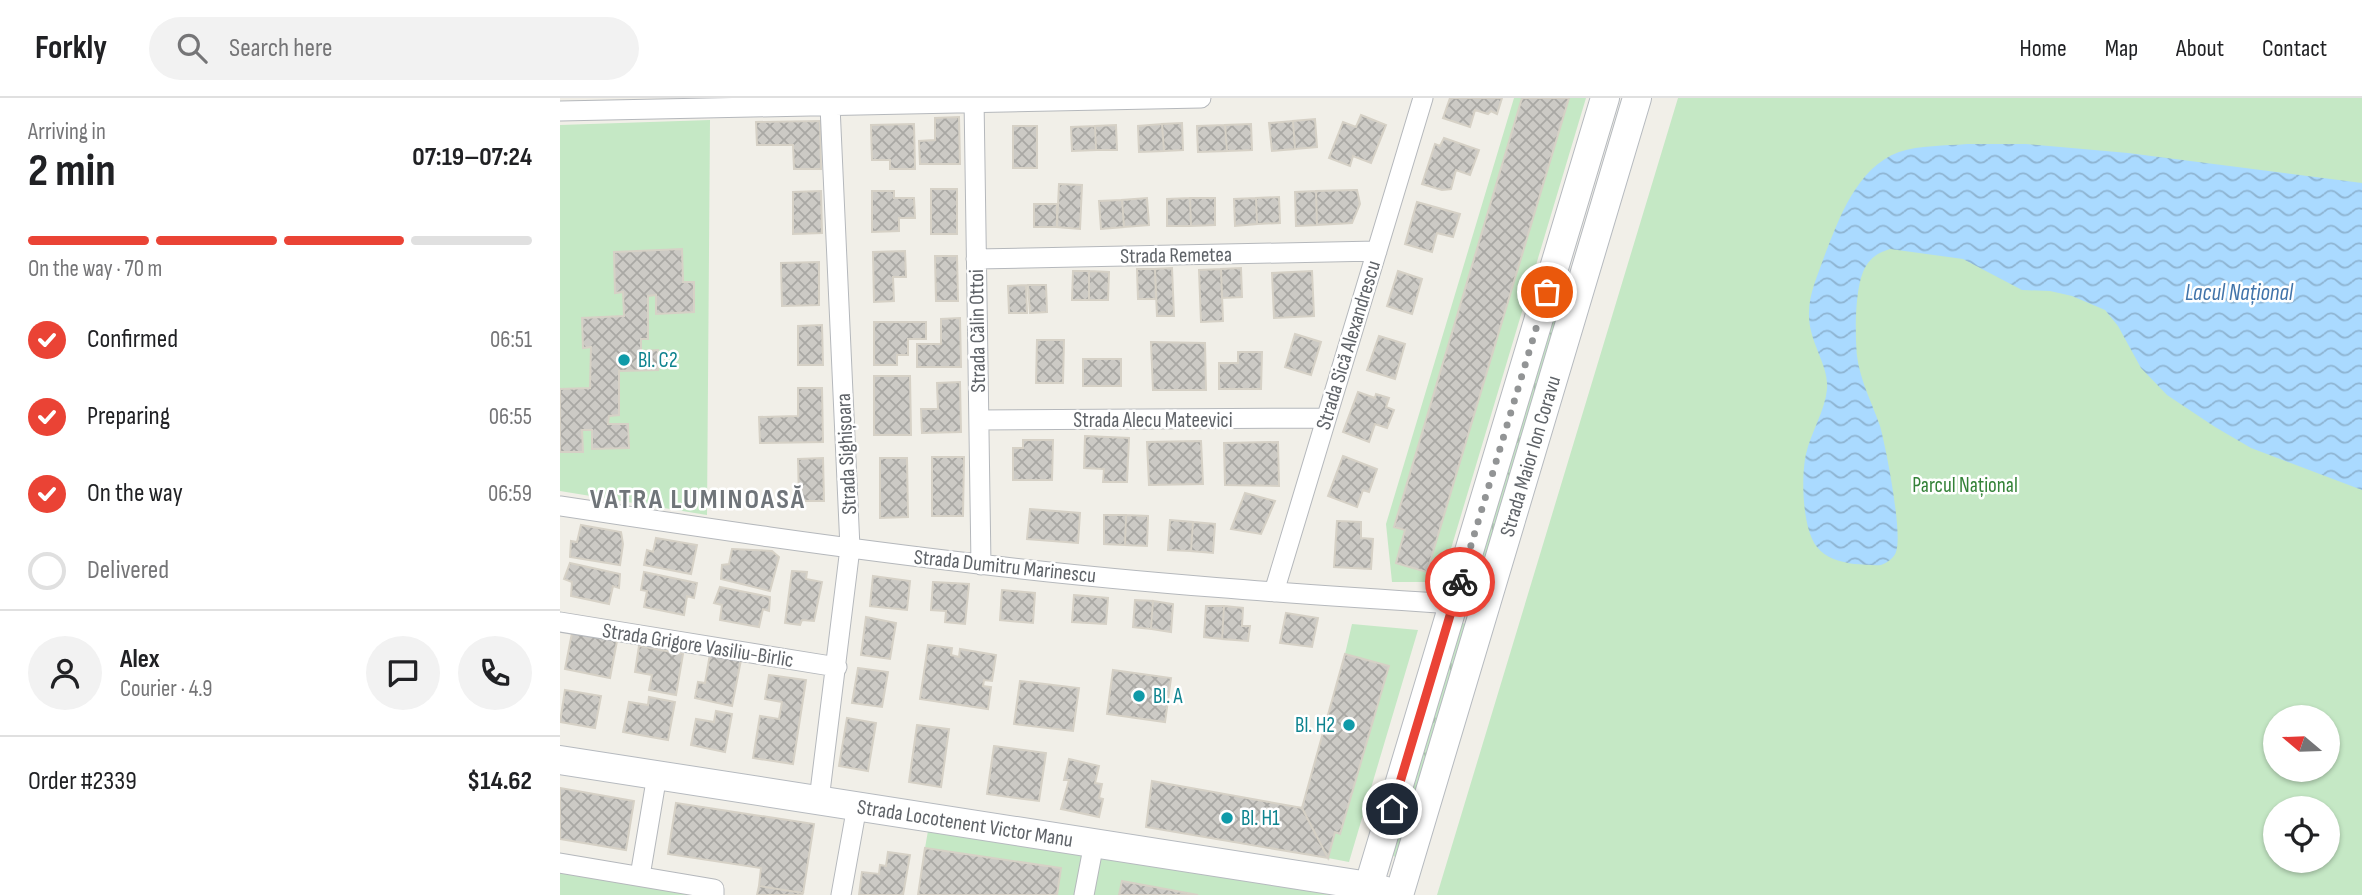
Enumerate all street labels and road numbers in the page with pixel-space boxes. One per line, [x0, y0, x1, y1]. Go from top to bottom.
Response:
street label: Strada Remetea [1120, 242, 1232, 269]
street label: Strada Sică Alexandrescu [1311, 258, 1386, 433]
street label: Strada Călin Ottoi [964, 269, 991, 393]
street label: Strada Maior Ion Coravu [1495, 373, 1566, 540]
street label: Strada Sighișoara [831, 393, 862, 515]
street label: Strada Alecu Mateevici [1073, 408, 1233, 433]
street label: Strada Dumitru Marinescu [913, 544, 1097, 588]
street label: Strada Grigore Vasiliu-Birlic [601, 618, 795, 673]
street label: Strada Locotenent Victor Manu [855, 794, 1075, 853]

